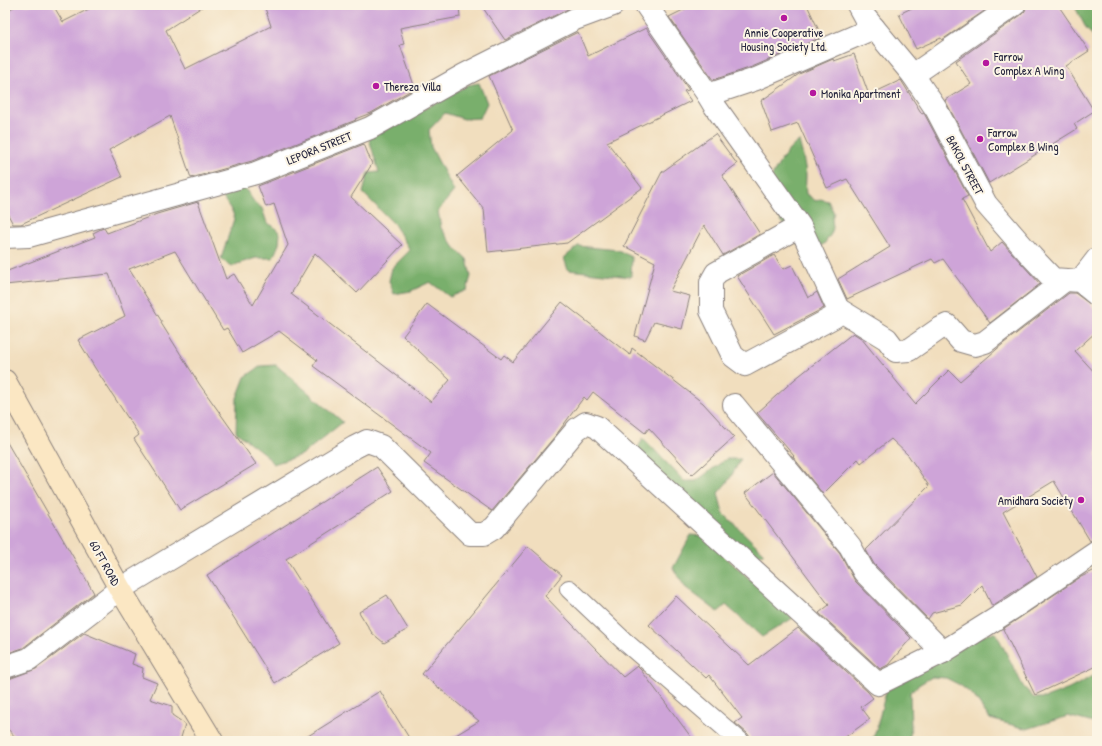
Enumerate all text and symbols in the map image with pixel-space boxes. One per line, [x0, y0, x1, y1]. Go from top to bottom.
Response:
marker: Annie Cooperative Housing Society Ltd. [779, 13, 789, 23]
place label: Annie Cooperative Housing Society Ltd. [741, 24, 827, 55]
place label: Farrow Complex A Wing [993, 48, 1064, 79]
marker: Farrow Complex A Wing [981, 58, 991, 68]
place label: Thereza Villa [384, 78, 441, 95]
marker: Thereza Villa [371, 81, 381, 91]
place label: Monika Apartment [821, 85, 901, 102]
marker: Monika Apartment [808, 88, 818, 98]
place label: Farrow Complex B Wing [987, 124, 1059, 155]
street label: LEPORA STREET [284, 127, 355, 169]
street label: BAKOL STREET [942, 132, 988, 198]
marker: Farrow Complex B Wing [975, 134, 985, 144]
place label: Amidhara Society [998, 492, 1073, 509]
marker: Amidhara Society [1076, 495, 1086, 505]
street label: 60 FT ROAD [86, 537, 125, 589]

